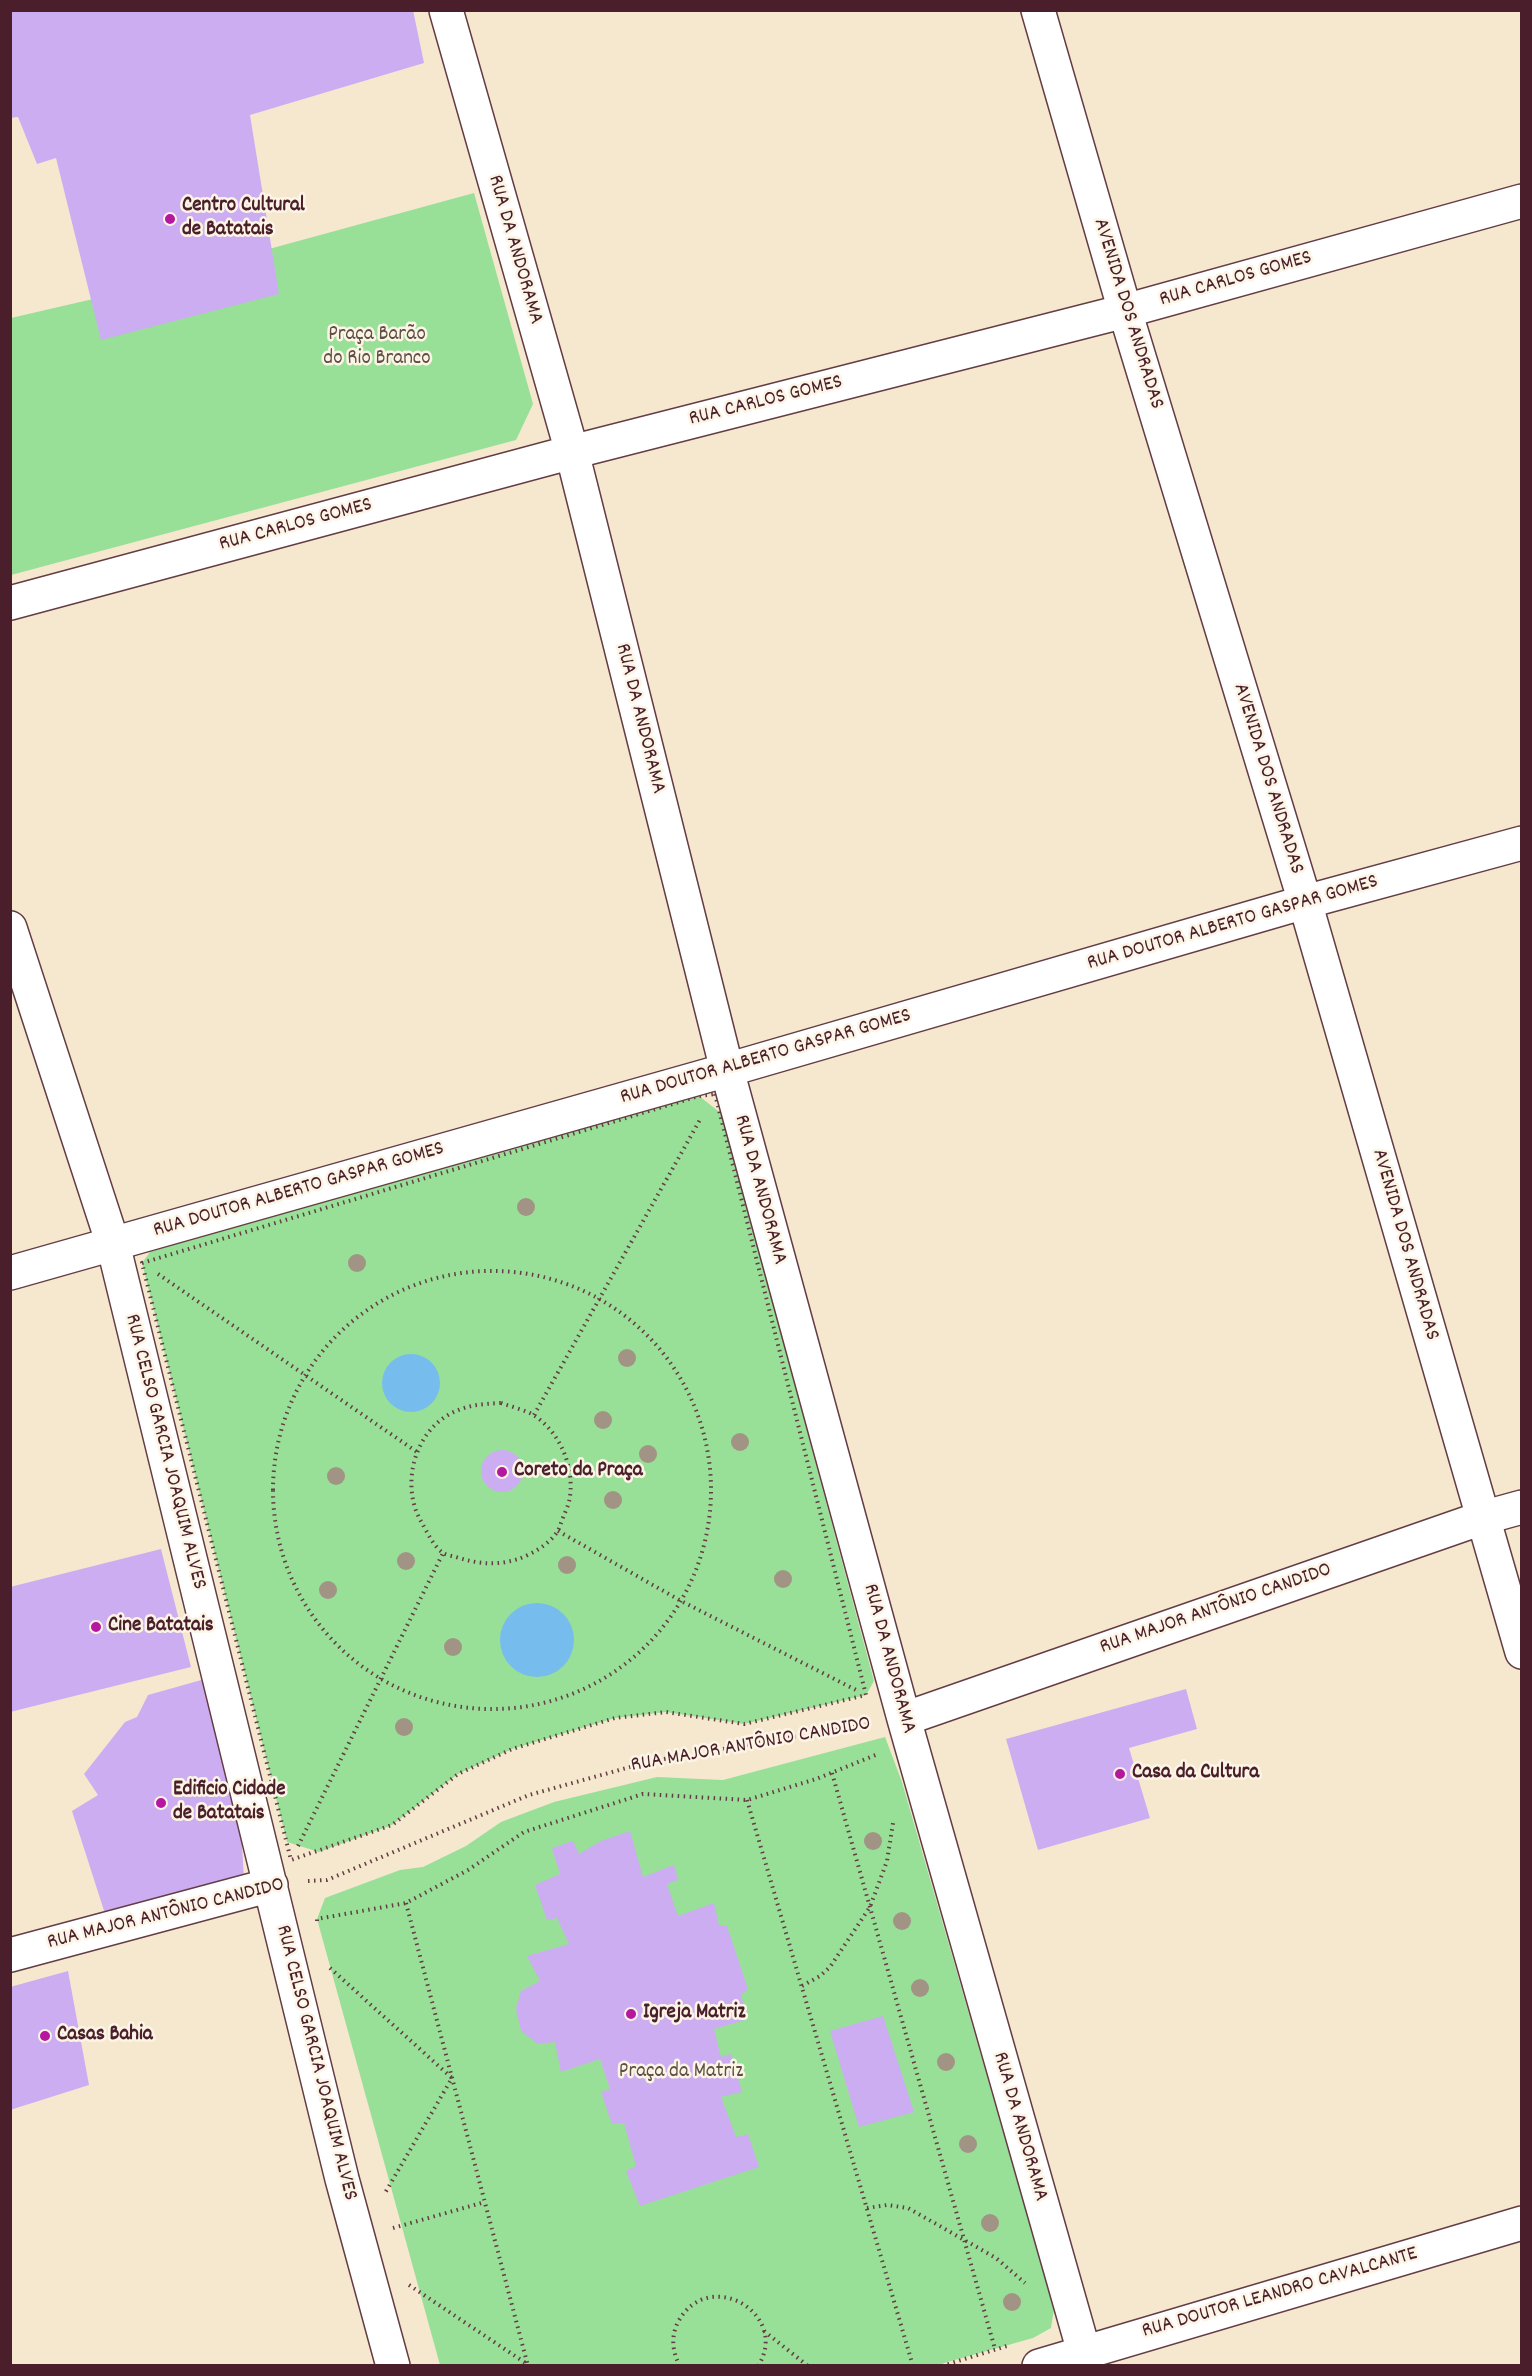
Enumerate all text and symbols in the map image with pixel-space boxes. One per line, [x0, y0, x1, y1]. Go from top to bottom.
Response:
street label: RUA DA ANDORAMA [481, 173, 547, 327]
place label: Centro Cultural de Batatais [182, 194, 305, 244]
marker: Centro Cultural de Batatais [163, 212, 177, 226]
street label: AVENIDA DOS ANDRADAS [1086, 216, 1168, 412]
street label: RUA CARLOS GOMES [1157, 246, 1315, 314]
park label: Praça Barão do Rio Branco [323, 323, 431, 373]
street label: RUA CARLOS GOMES [687, 371, 845, 433]
street label: RUA CARLOS GOMES [217, 493, 375, 559]
street label: RUA DA ANDORAMA [608, 641, 670, 797]
street label: AVENIDA DOS ANDRADAS [1226, 681, 1308, 877]
street label: RUA DOUTOR ALBERTO GASPAR GOMES [1085, 870, 1381, 978]
street label: RUA DOUTOR ALBERTO GASPAR GOMES [618, 1004, 914, 1112]
street label: RUA DA ANDORAMA [727, 1112, 791, 1268]
street label: RUA DOUTOR ALBERTO GASPAR GOMES [151, 1137, 447, 1245]
street label: AVENIDA DOS ANDRADAS [1365, 1146, 1443, 1344]
street label: RUA CELSO GARCIA JOAQUIM ALVES [118, 1312, 210, 1592]
place label: Coreto da Praça [514, 1459, 643, 1485]
marker: Coreto da Praça [495, 1465, 509, 1479]
street label: RUA MAJOR ANTÔNIO CANDIDO [1097, 1559, 1335, 1661]
street label: RUA DA ANDORAMA [856, 1581, 920, 1737]
place label: Cine Batatais [108, 1614, 214, 1640]
marker: Cine Batatais [89, 1620, 103, 1634]
street label: RUA MAJOR ANTÔNIO CANDIDO [629, 1712, 873, 1780]
place label: Casa da Cultura [1132, 1761, 1259, 1787]
marker: Casa da Cultura [1113, 1767, 1127, 1781]
place label: Edificio Cidade de Batatais [173, 1778, 285, 1828]
marker: Edificio Cidade de Batatais [154, 1796, 168, 1810]
street label: RUA MAJOR ANTÔNIO CANDIDO [45, 1873, 287, 1957]
street label: RUA CELSO GARCIA JOAQUIM ALVES [269, 1923, 361, 2203]
place label: Igreja Matriz [643, 2001, 745, 2027]
marker: Igreja Matriz [624, 2007, 638, 2021]
place label: Casas Bahia [57, 2023, 153, 2049]
marker: Casas Bahia [38, 2029, 52, 2043]
street label: RUA DA ANDORAMA [986, 2050, 1052, 2204]
park label: Praça da Matriz [619, 2060, 743, 2086]
street label: RUA DOUTOR LEANDRO CAVALCANTE [1139, 2243, 1421, 2345]

